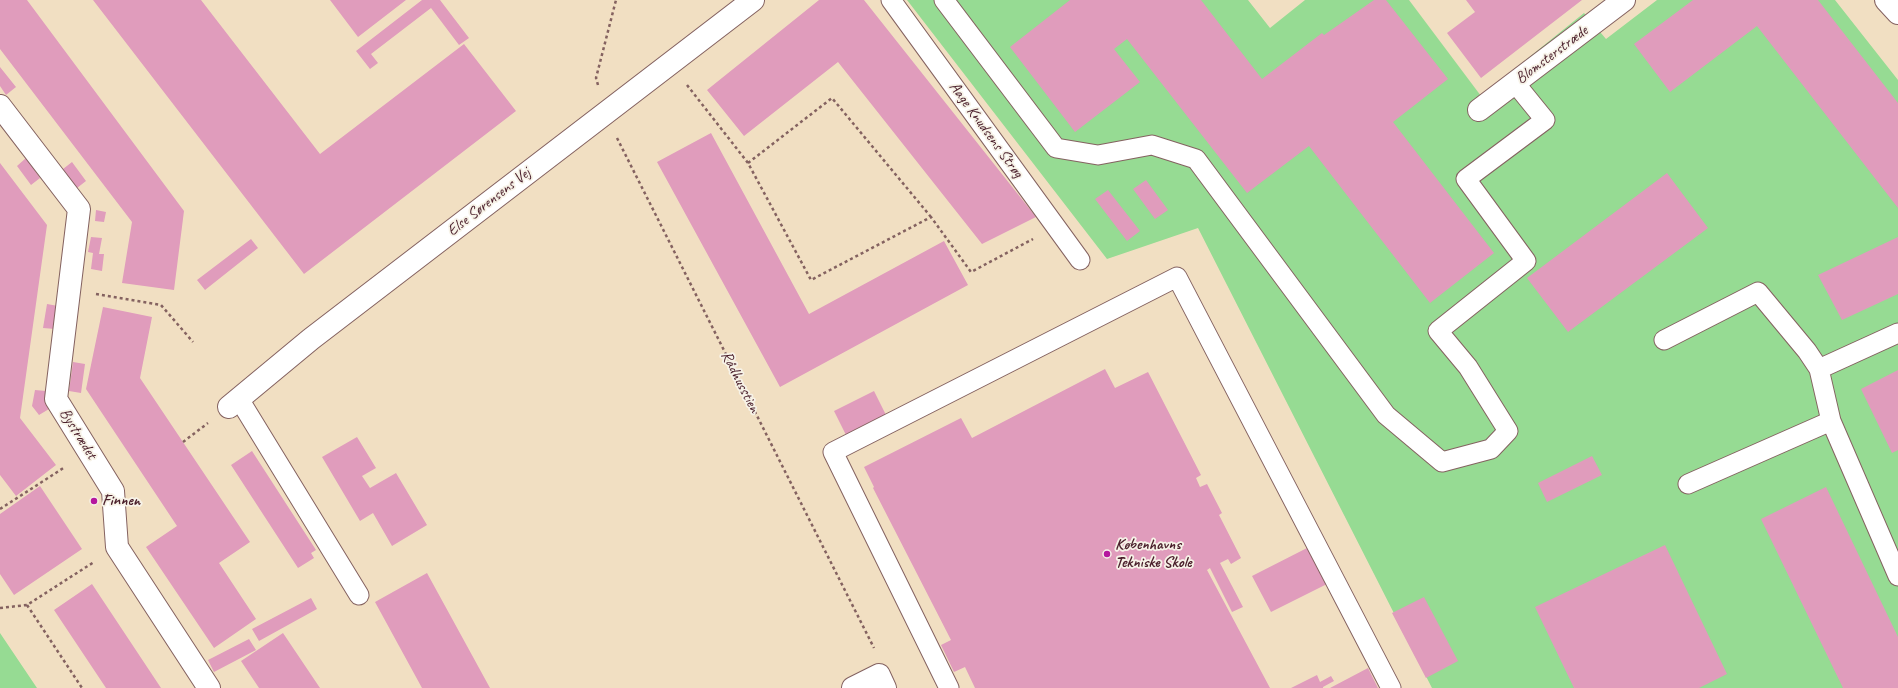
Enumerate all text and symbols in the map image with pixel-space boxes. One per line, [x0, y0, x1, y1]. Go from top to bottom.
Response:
street label: Blomsterstræde [1512, 22, 1592, 88]
street label: Aage Knudsens Strøg [945, 78, 1027, 182]
street label: Else Sørensens Vej [444, 164, 534, 240]
street label: Rådhusstien [716, 348, 764, 416]
street label: Bystrædet [55, 405, 101, 463]
place label: Finnen [102, 491, 140, 511]
marker: Finnen [89, 496, 99, 506]
place label: Københavns Tekniske Skole [1115, 535, 1192, 573]
marker: Københavns Tekniske Skole [1102, 549, 1112, 559]

